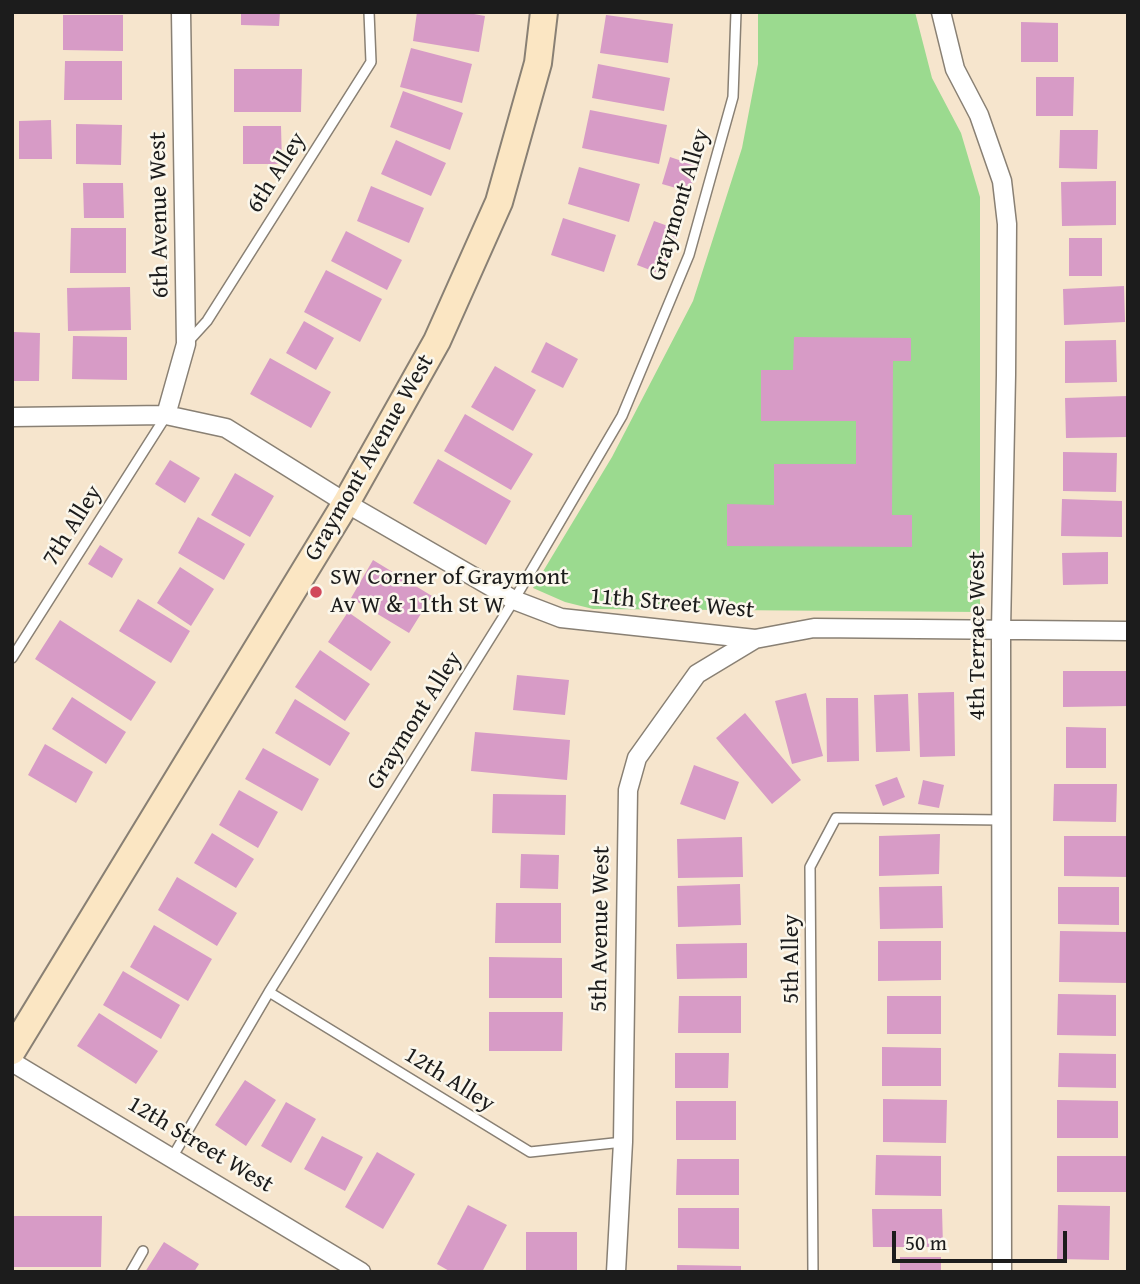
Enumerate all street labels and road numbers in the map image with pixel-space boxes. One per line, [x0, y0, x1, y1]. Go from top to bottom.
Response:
street label: Graymont Alley [643, 126, 717, 284]
street label: 6th Alley [241, 127, 313, 219]
street label: 6th Avenue West [144, 131, 176, 299]
street label: Graymont Avenue West [299, 350, 441, 566]
street label: 7th Alley [37, 480, 109, 572]
street label: 4th Terrace West [964, 551, 992, 721]
street label: 11th Street West [589, 582, 755, 626]
street label: Graymont Alley [361, 647, 469, 795]
street label: 5th Avenue West [585, 845, 617, 1013]
street label: 5th Alley [778, 914, 806, 1004]
street label: 12th Alley [398, 1041, 500, 1119]
street label: 12th Street West [122, 1090, 278, 1200]

